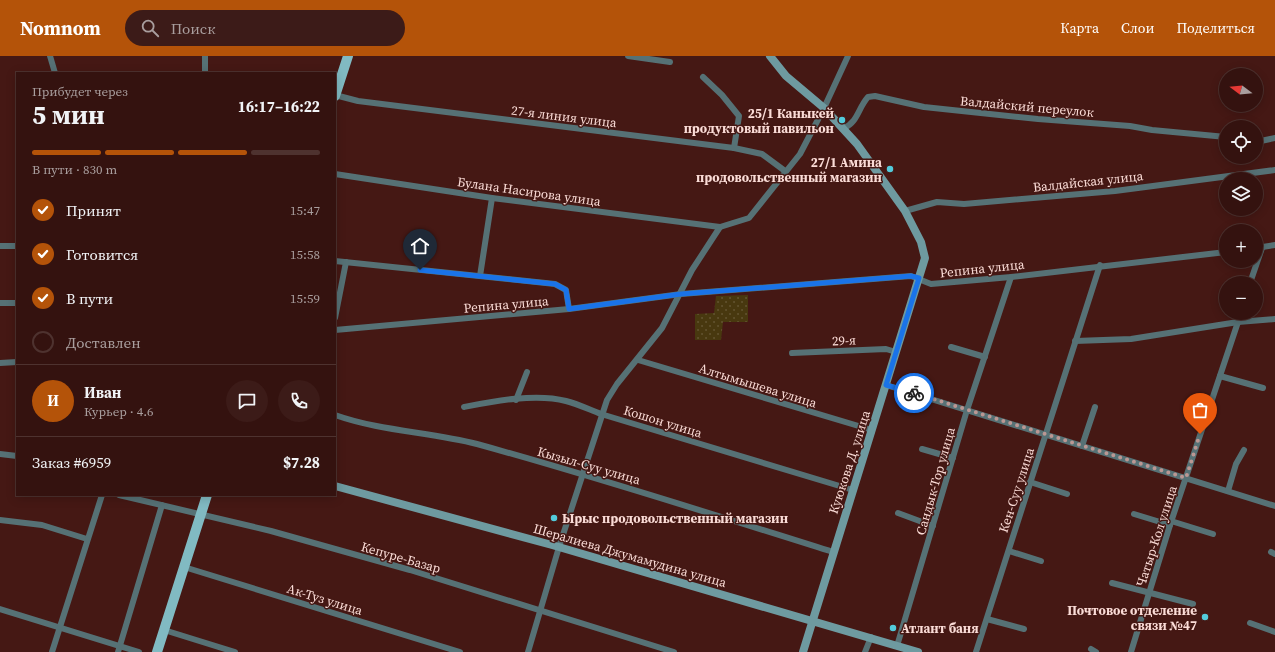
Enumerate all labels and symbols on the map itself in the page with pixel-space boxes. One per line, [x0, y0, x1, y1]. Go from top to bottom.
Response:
north arrow [1219, 68, 1263, 112]
street label: Валдайский переулок [959, 92, 1094, 121]
street label: 27-я линия улица [510, 102, 618, 131]
place label: 25/1 Каныкей продуктовый павильон [684, 105, 835, 137]
marker: 25/1 Каныкей продуктовый павильон [837, 115, 847, 125]
place label: 27/1 Амина продовольственный магазин [696, 154, 883, 186]
marker: 27/1 Амина продовольственный магазин [885, 164, 895, 174]
street label: Валдайская улица [1032, 167, 1144, 196]
street label: Булана Насирова улица [456, 173, 602, 210]
pin [403, 229, 437, 270]
street label: Репина улица [939, 256, 1026, 281]
street label: Репина улица [463, 292, 550, 317]
street label: 29-я [832, 331, 857, 350]
street label: Алтымышева улица [697, 359, 819, 412]
courier [894, 373, 934, 413]
pin [1183, 393, 1217, 434]
street label: Кошон улица [622, 401, 705, 442]
street label: Куюкова Д. улица [825, 408, 874, 516]
street label: Сандык-Тор улица [912, 425, 959, 537]
street label: Кызыл-Суу улица [535, 443, 643, 488]
street label: Кен-Суу улица [995, 445, 1038, 535]
street label: Чатыр-Кол улица [1132, 483, 1181, 589]
place label: Ырыс продовольственный магазин [562, 510, 789, 527]
marker: Ырыс продовольственный магазин [549, 513, 559, 523]
street label: Шералиева Джумамудина улица [531, 520, 729, 591]
street label: Кепуре-Базар [359, 538, 443, 577]
street label: Ак-Туз улица [285, 580, 365, 619]
place label: Почтовое отделение связи №47 [1067, 602, 1197, 634]
marker: Почтовое отделение связи №47 [1200, 612, 1210, 622]
place label: Атлант баня [901, 620, 979, 637]
marker: Атлант баня [888, 623, 898, 633]

